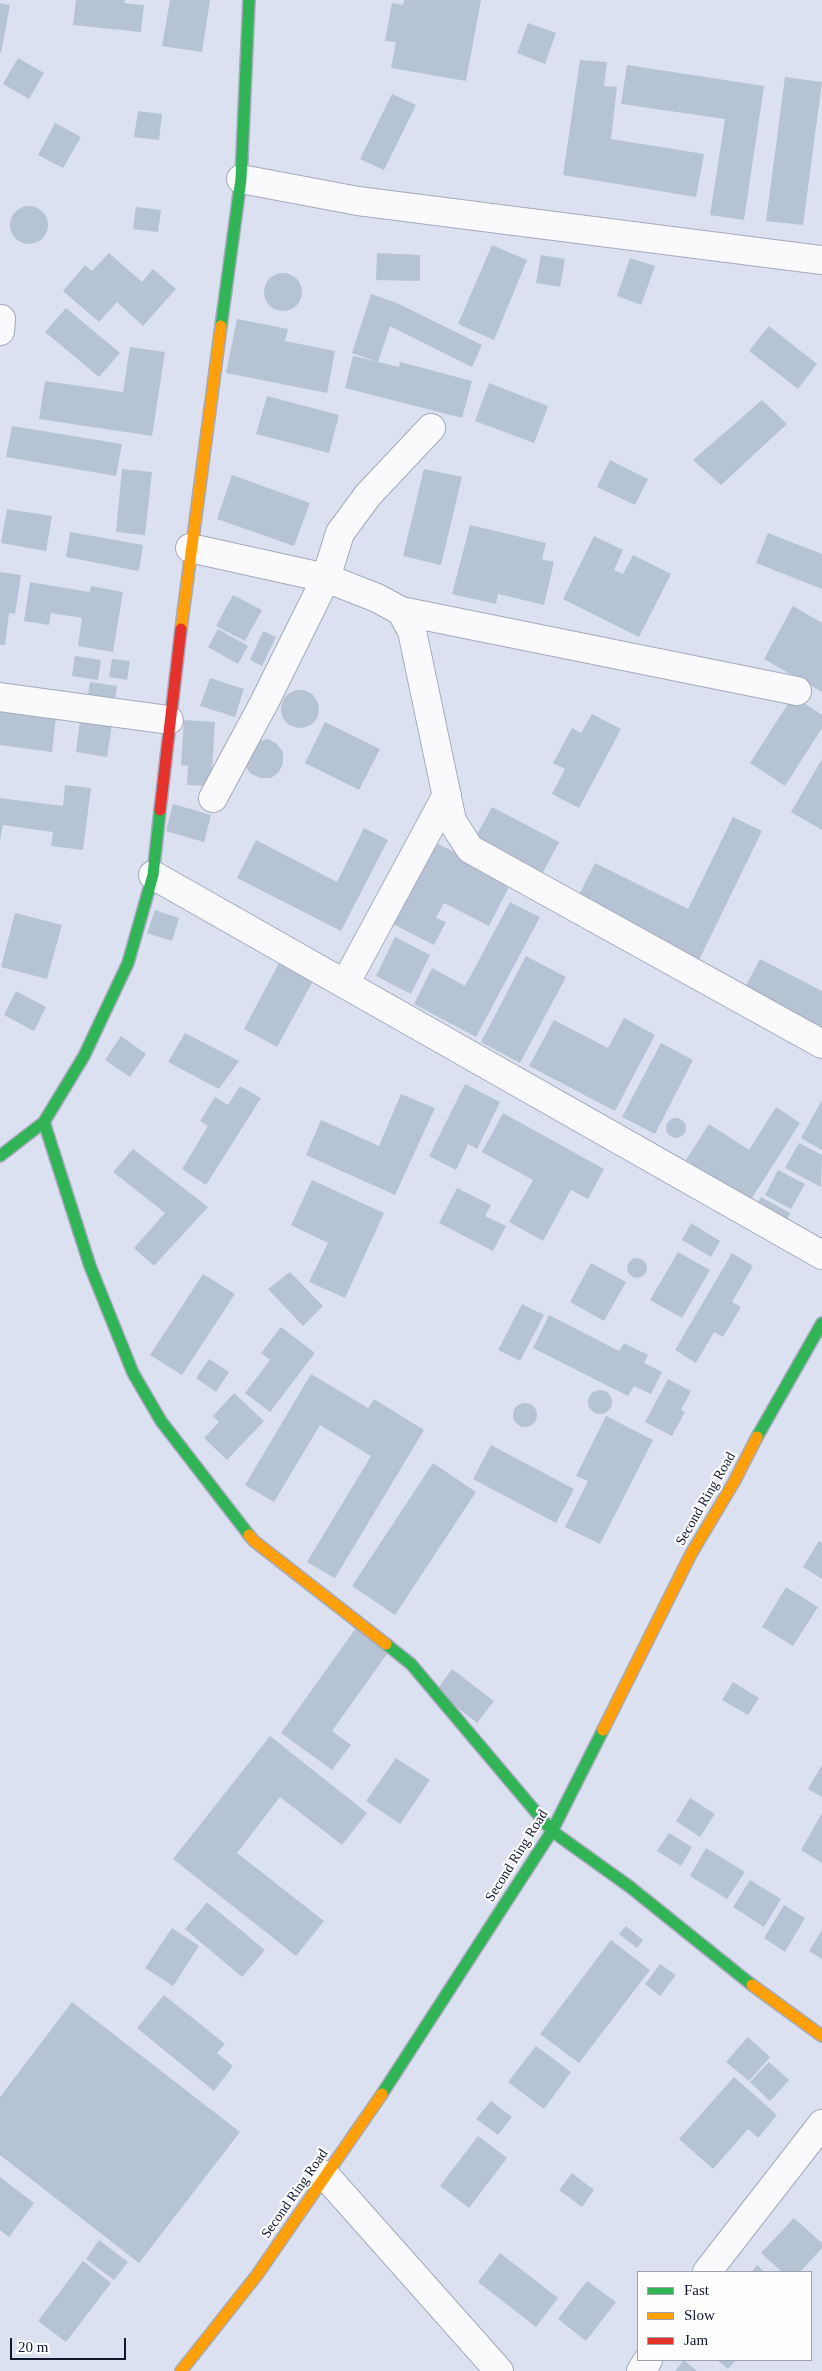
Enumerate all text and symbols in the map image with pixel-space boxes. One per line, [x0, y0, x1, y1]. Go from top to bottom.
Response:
street label: Second Ring Road [672, 1449, 740, 1549]
street label: Second Ring Road [482, 1807, 552, 1905]
street label: Second Ring Road [258, 2146, 332, 2242]
legend [637, 2271, 812, 2361]
text: Fast [684, 2282, 709, 2298]
text: Slow [684, 2307, 715, 2323]
scale bar [12, 2328, 129, 2360]
text: Jam [684, 2332, 708, 2348]
text: 20 m [18, 2339, 48, 2355]

